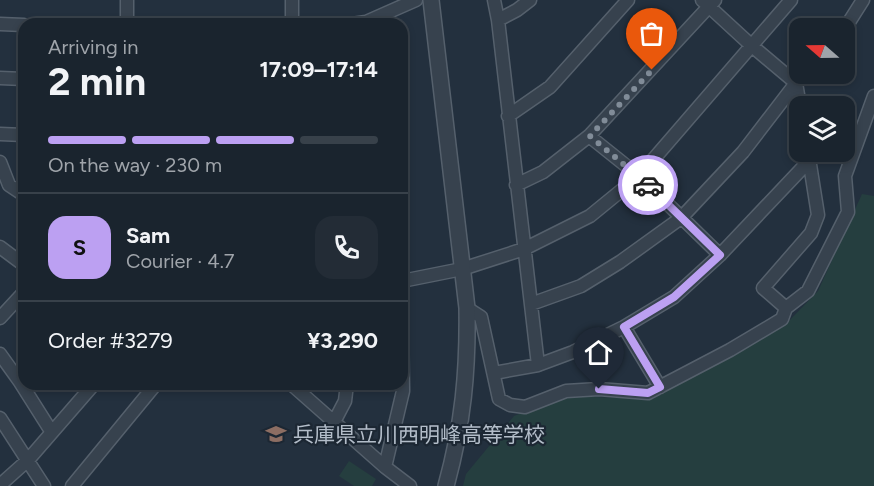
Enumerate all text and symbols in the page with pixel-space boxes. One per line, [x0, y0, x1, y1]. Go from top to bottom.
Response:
pin [626, 8, 677, 70]
icon: bag [635, 17, 668, 50]
north arrow [789, 18, 855, 84]
map controls [789, 18, 855, 162]
text: Arriving in [48, 35, 138, 59]
text: 17:09–17:14 [259, 56, 378, 83]
text: 2 min [48, 58, 146, 105]
button: layers [789, 96, 855, 162]
text: On the way · 230 m [48, 153, 222, 177]
courier [618, 155, 678, 215]
icon: car [632, 169, 665, 202]
button: phone [315, 216, 378, 279]
text: Sam [126, 222, 170, 249]
text: S [73, 234, 86, 261]
text: Courier · 4.7 [126, 249, 235, 273]
text: Order #3279 [48, 327, 173, 354]
text: ¥3,290 [307, 327, 378, 354]
pin [573, 327, 624, 389]
icon: home [582, 336, 615, 369]
school or university icon: 兵庫県立川西明峰高等学校 [264, 422, 288, 446]
place label: 兵庫県立川西明峰高等学校 [293, 422, 545, 447]

